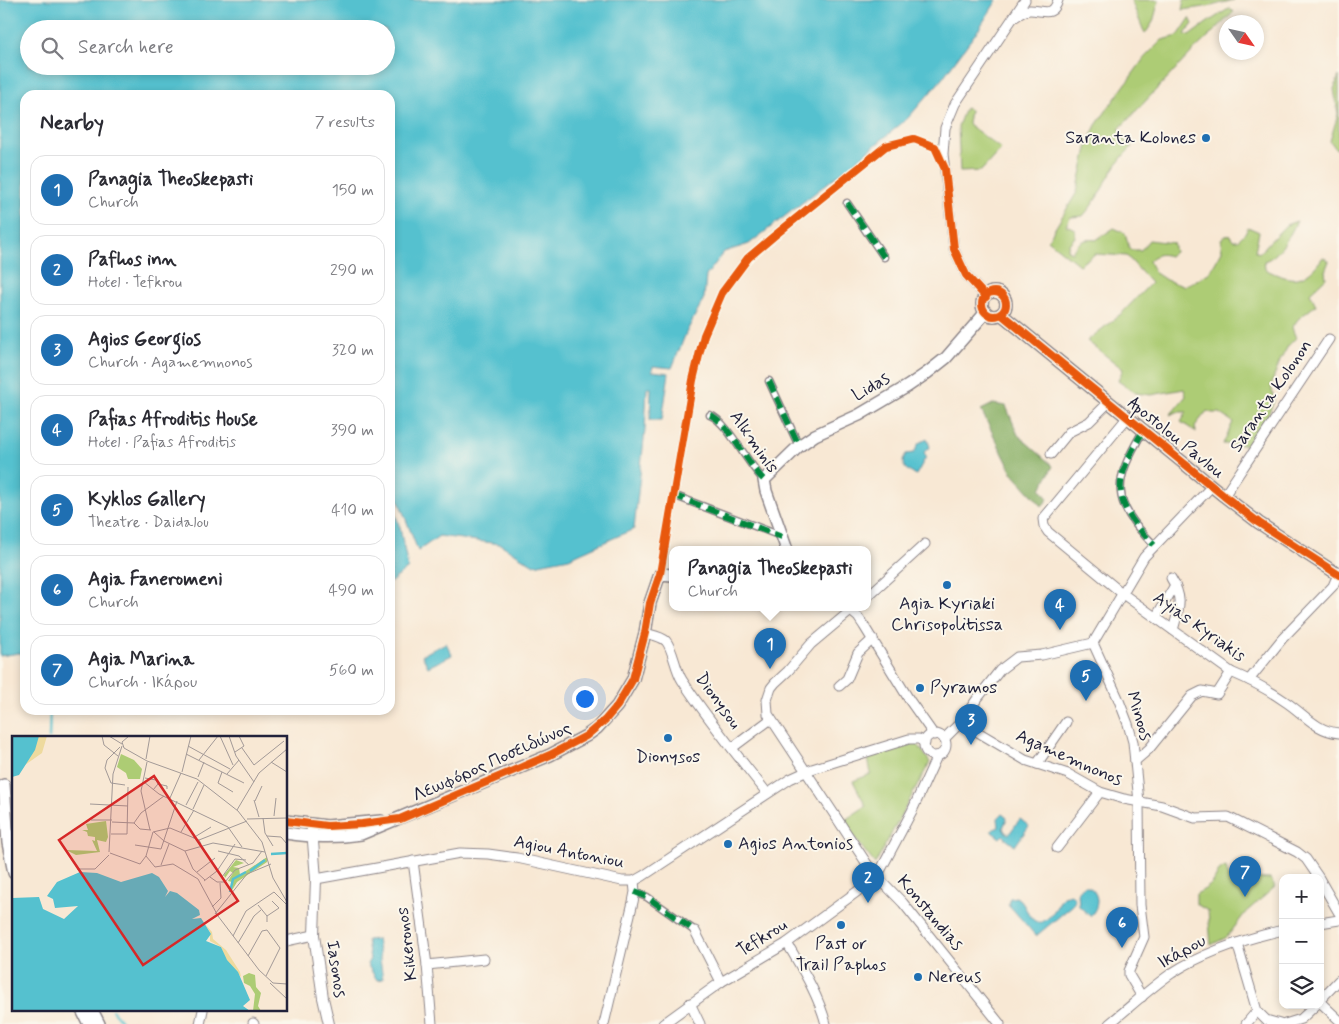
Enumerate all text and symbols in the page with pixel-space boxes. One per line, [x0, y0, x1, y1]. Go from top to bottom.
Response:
north arrow [1219, 15, 1264, 60]
search box [20, 20, 395, 75]
icon: search [38, 34, 66, 62]
text: Search here [78, 35, 174, 60]
text: Nearby [40, 109, 104, 137]
text: 7 results [315, 112, 375, 133]
place label: Saranta Kolones [1065, 126, 1196, 150]
marker: Saranta Kolones [1200, 132, 1212, 144]
text: Panagia Theoskepasti [88, 167, 253, 192]
text: 1 [53, 180, 61, 201]
text: 150 m [332, 180, 374, 201]
text: Church [88, 192, 139, 213]
text: Pafhos inn [88, 247, 176, 272]
text: 2 [53, 260, 61, 281]
text: 290 m [330, 260, 374, 281]
text: Hotel · Tefkrou [88, 272, 182, 293]
text: Agios Georgios [88, 327, 201, 352]
street label: Saranta Kolonon [1224, 335, 1318, 457]
text: 3 [53, 340, 61, 361]
text: 320 m [332, 340, 374, 361]
text: Church · Agamemnonos [88, 352, 253, 373]
street label: Lidas [848, 367, 894, 407]
street label: Apostolou Pavlou [1122, 392, 1229, 485]
street label: Alkminis [724, 406, 784, 478]
text: Pafias Afroditis House [88, 407, 258, 432]
text: 4 [52, 420, 62, 441]
text: 390 m [331, 420, 374, 441]
text: Hotel · Pafias Afroditis [88, 432, 236, 453]
text: Kyklos Gallery [88, 487, 206, 512]
text: 5 [52, 500, 62, 521]
text: 410 m [331, 500, 374, 521]
text: Theatre · Daidalou [88, 512, 209, 533]
popup [669, 546, 871, 611]
text: Panagia Theoskepasti [687, 556, 853, 581]
text: Agia Faneromeni [88, 567, 223, 592]
marker: Agia Kyriaki Chrisopolitissa [941, 579, 953, 591]
text: 6 [53, 580, 61, 601]
text: 490 m [328, 580, 374, 601]
text: Church [687, 581, 738, 602]
street label: Ayias Kyriakis [1148, 586, 1250, 668]
pin: 4 [1044, 589, 1076, 630]
text: Church [88, 592, 139, 613]
place label: Agia Kyriaki Chrisopolitissa [891, 592, 1003, 637]
pin: 1 [754, 628, 786, 669]
text: Agia Marina [88, 647, 194, 672]
text: 7 [52, 660, 62, 681]
text: 560 m [329, 660, 374, 681]
pin: 5 [1070, 660, 1102, 701]
street label: Dionysou [689, 668, 747, 734]
text: Church · Ικάρου [88, 672, 197, 693]
place label: Pyramos [930, 676, 997, 700]
marker: Pyramos [914, 682, 926, 694]
your location [572, 686, 598, 712]
street label: Minoos [1120, 688, 1158, 744]
pin: 3 [955, 704, 987, 745]
street label: Λεωφόρος Ποσειδώνος [409, 716, 575, 808]
street label: Agamemnonos [1012, 724, 1126, 792]
marker: Dionysos [662, 732, 674, 744]
inset map [12, 736, 288, 1012]
place label: Dionysos [636, 745, 700, 769]
street label: Agiou Antoniou [512, 830, 627, 875]
place label: Agios Antonios [738, 832, 853, 856]
marker: Agios Antonios [722, 838, 734, 850]
pin: 7 [1229, 856, 1261, 897]
pin: 2 [852, 862, 884, 903]
street label: Konstandias [891, 870, 969, 956]
map controls [1279, 874, 1324, 1009]
button: + [1279, 874, 1324, 919]
street label: Kikeronos [391, 906, 423, 982]
pin: 6 [1106, 907, 1138, 948]
street label: Tefkrou [732, 913, 792, 963]
marker: Past or Trail Paphos [835, 919, 847, 931]
button: − [1279, 919, 1324, 964]
street label: Ικάρου [1153, 929, 1211, 975]
place label: Past or Trail Paphos [796, 932, 886, 977]
street label: Iasonos [320, 939, 352, 999]
button: layers [1279, 964, 1324, 1009]
place label: Nereus [928, 965, 981, 989]
marker: Nereus [912, 971, 924, 983]

